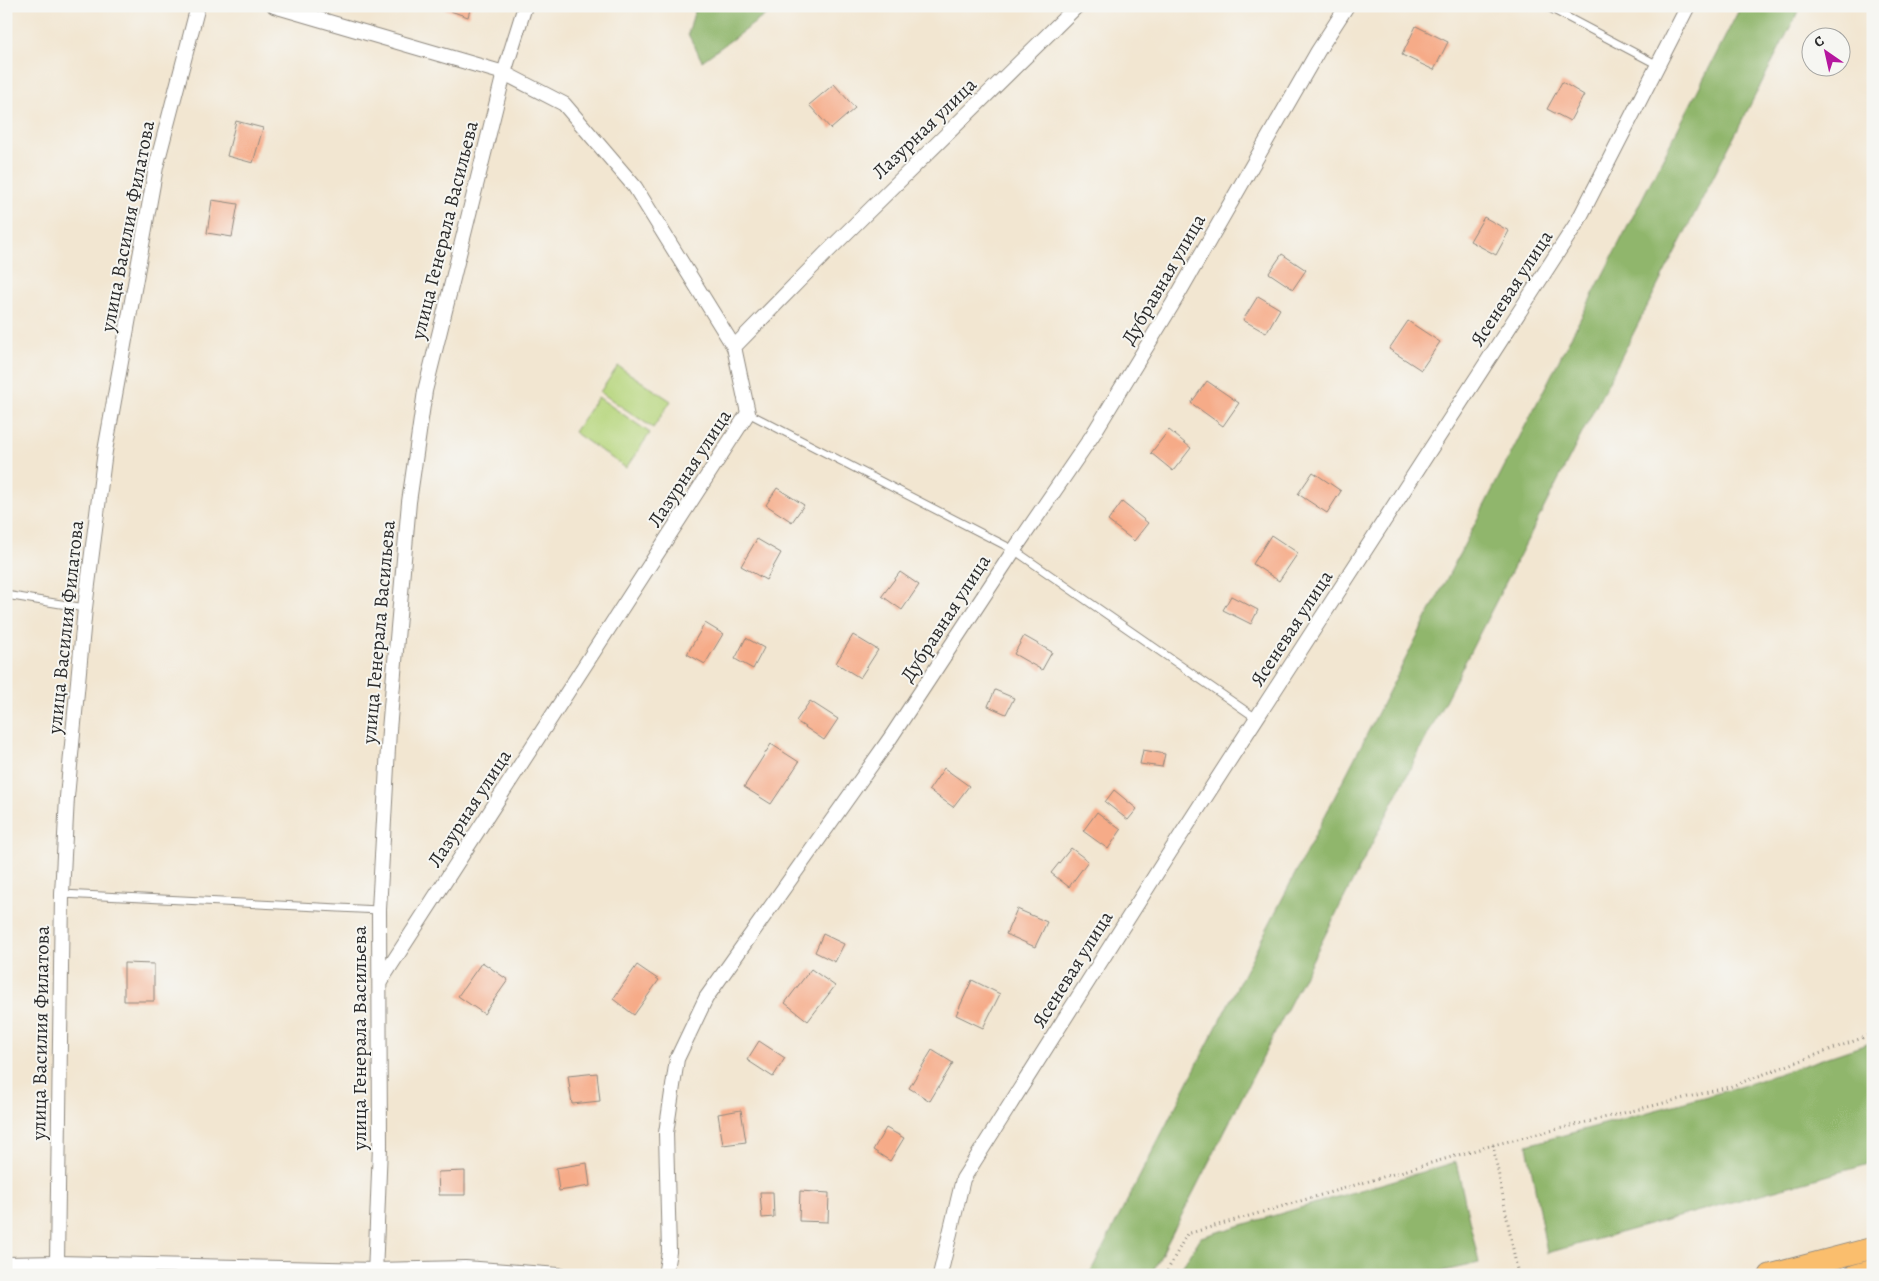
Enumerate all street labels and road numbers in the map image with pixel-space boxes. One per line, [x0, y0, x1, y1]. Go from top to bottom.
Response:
street label: Лазурная улица [866, 71, 983, 185]
street label: улица Василия Филатова [94, 117, 161, 335]
street label: улица Генерала Васильева [404, 117, 485, 343]
street label: Дубравная улица [1115, 208, 1212, 350]
street label: Ясеневая улица [1464, 224, 1560, 352]
street label: Лазурная улица [641, 403, 738, 532]
street label: улица Василия Филатова [41, 518, 90, 736]
street label: улица Генерала Васильева [355, 518, 402, 746]
street label: Дубравная улица [894, 549, 997, 687]
street label: Ясеневая улица [1244, 564, 1340, 692]
street label: Лазурная улица [421, 743, 518, 872]
street label: Ясеневая улица [1026, 905, 1120, 1033]
street label: улица Василия Филатова [25, 925, 56, 1141]
street label: улица Генерала Васильева [346, 925, 373, 1151]

